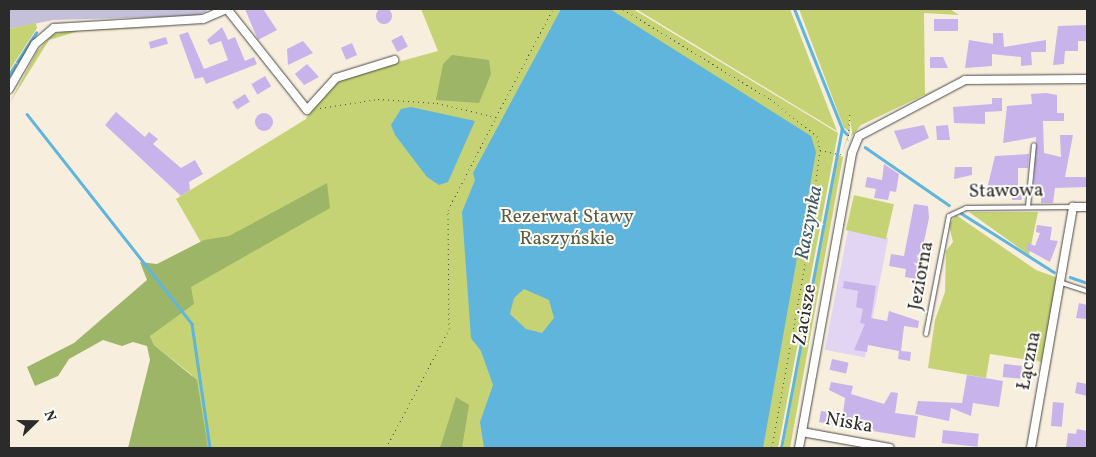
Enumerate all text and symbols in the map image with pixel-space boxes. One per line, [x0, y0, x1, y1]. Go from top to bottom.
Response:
street label: Stawowa [968, 180, 1044, 204]
water label: Raszynka [791, 184, 829, 262]
park label: Rezerwat Stawy Raszyńskie [500, 207, 634, 251]
street label: Jeziorna [905, 240, 939, 312]
street label: Zacisze [789, 282, 823, 348]
street label: Łączna [1013, 330, 1047, 392]
north arrow [10, 397, 60, 447]
text: N [39, 408, 60, 424]
street label: Niska [824, 409, 874, 439]

